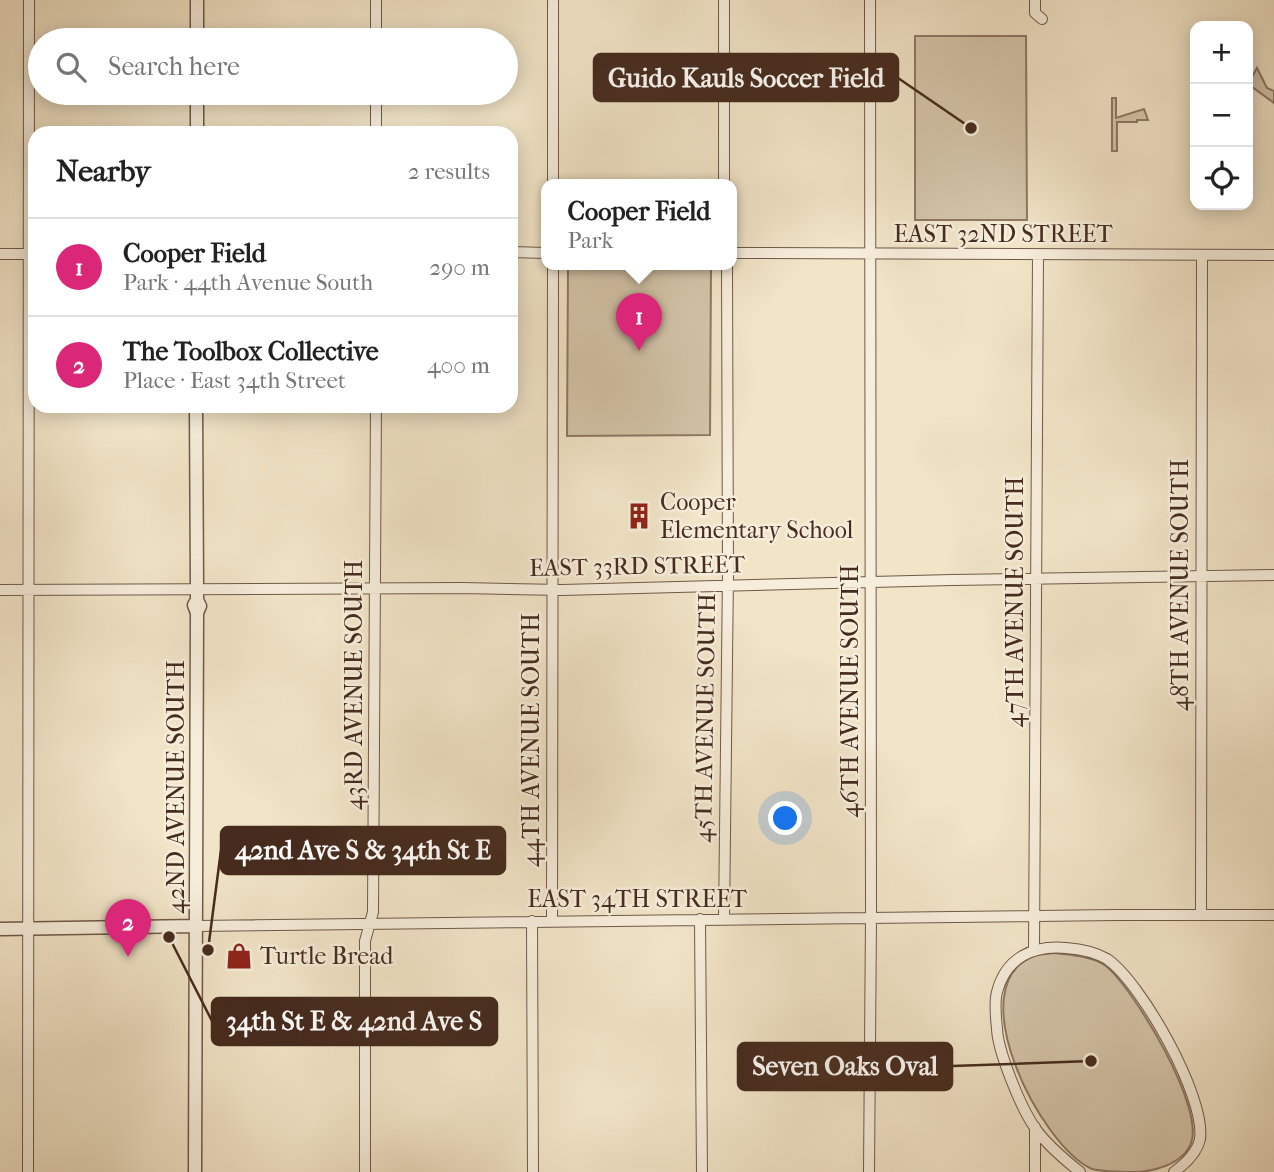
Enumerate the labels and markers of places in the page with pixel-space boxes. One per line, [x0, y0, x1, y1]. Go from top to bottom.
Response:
callout: Guido Kauls Soccer Field [594, 54, 898, 101]
pin: 1 [616, 293, 662, 351]
place label: Cooper Elementary School [660, 488, 854, 544]
building icon: Cooper Elementary School [624, 501, 654, 531]
callout: 42nd Ave S & 34th St E [221, 827, 505, 874]
pin: 2 [105, 899, 151, 957]
shop icon: Turtle Bread [224, 941, 254, 971]
place label: Turtle Bread [260, 942, 394, 970]
callout: 34th St E & 42nd Ave S [212, 998, 497, 1045]
callout: Seven Oaks Oval [738, 1043, 952, 1090]

